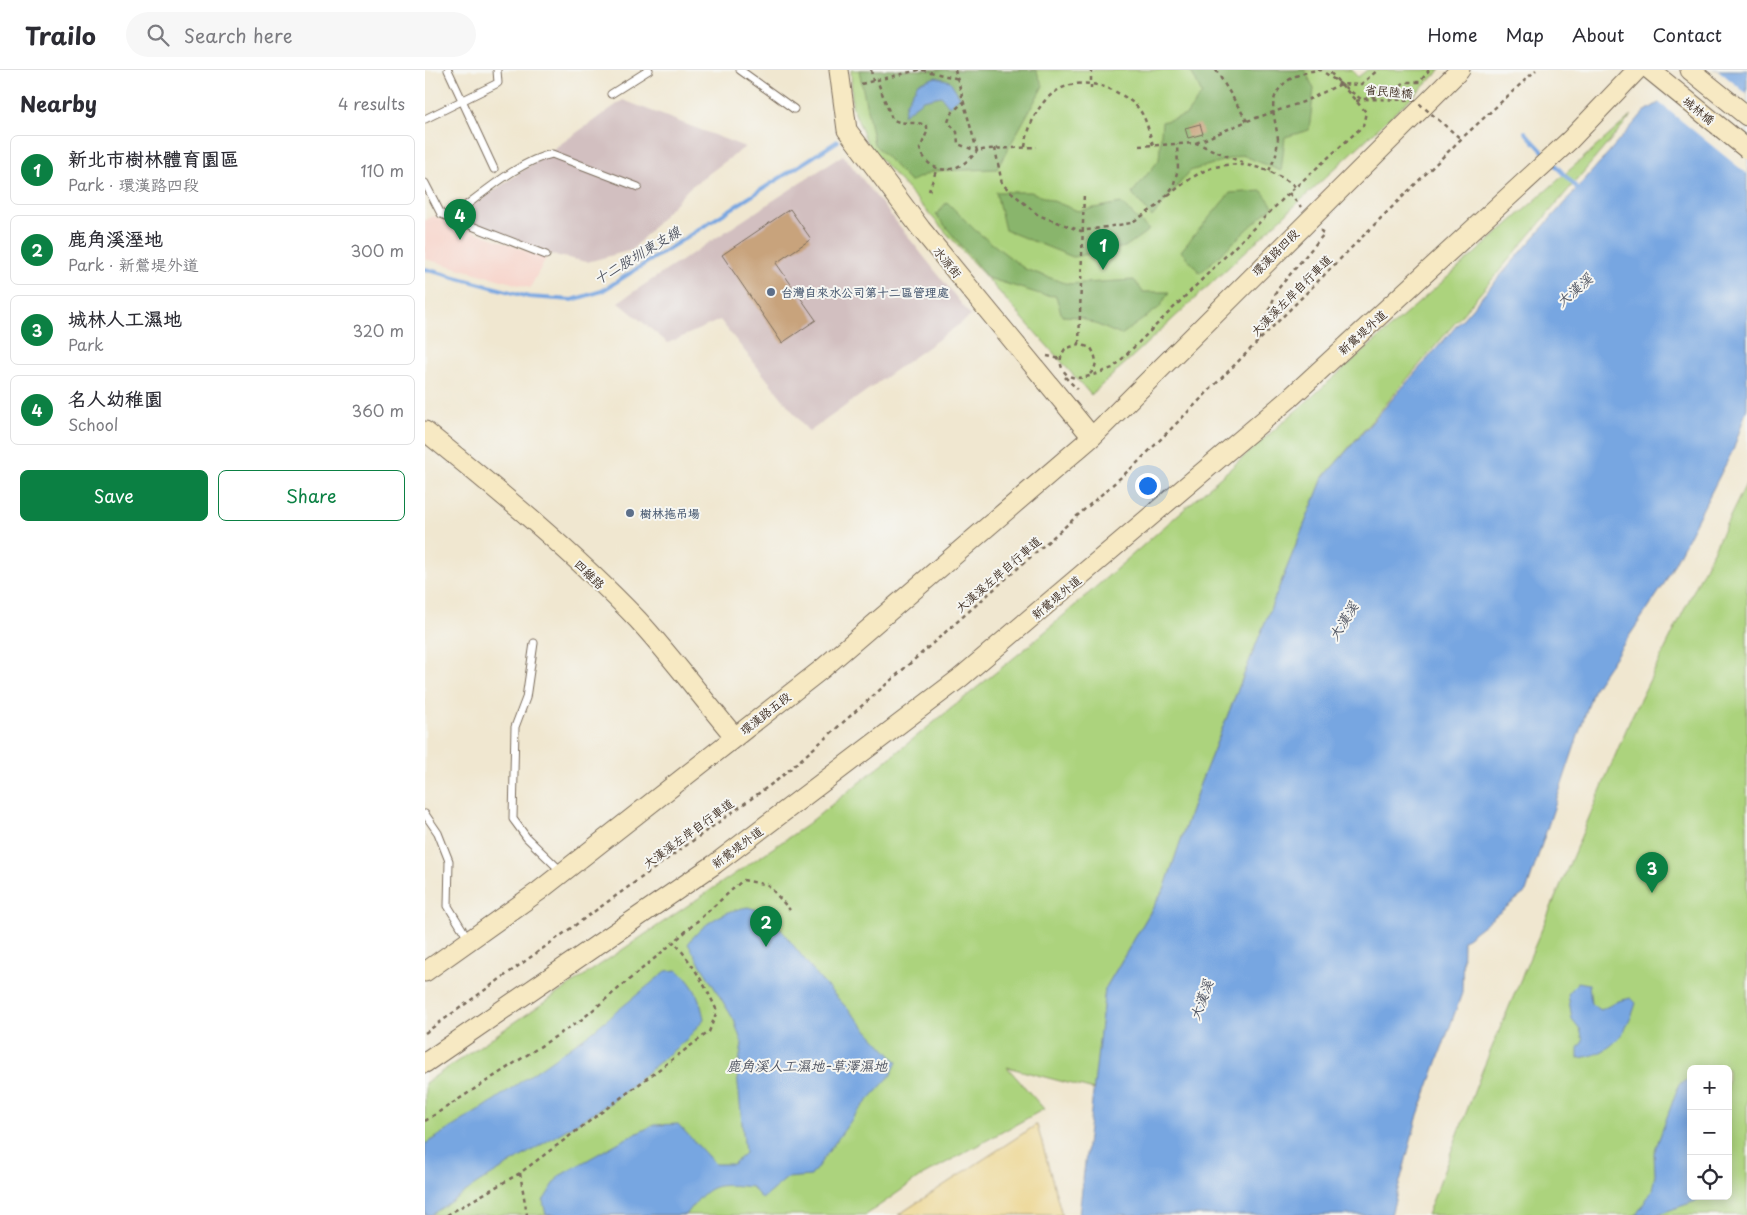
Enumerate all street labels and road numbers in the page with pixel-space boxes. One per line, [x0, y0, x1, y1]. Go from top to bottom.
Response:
street label: 省民陸橋 [1364, 80, 1414, 102]
street label: 城林橋 [1679, 92, 1719, 128]
street label: 環漢路四段 [1247, 224, 1303, 280]
street label: 水源街 [930, 242, 966, 282]
street label: 大漢溪左岸自行車道 [1246, 250, 1336, 340]
street label: 新鶯堤外道 [1334, 305, 1390, 359]
street label: 大漢溪左岸自行車道 [951, 532, 1045, 616]
street label: 四維路 [571, 555, 609, 593]
street label: 新鶯堤外道 [1027, 571, 1085, 623]
street label: 環漢路五段 [736, 687, 794, 739]
street label: 大漢溪左岸自行車道 [639, 794, 737, 872]
street label: 新鶯堤外道 [708, 822, 766, 872]

